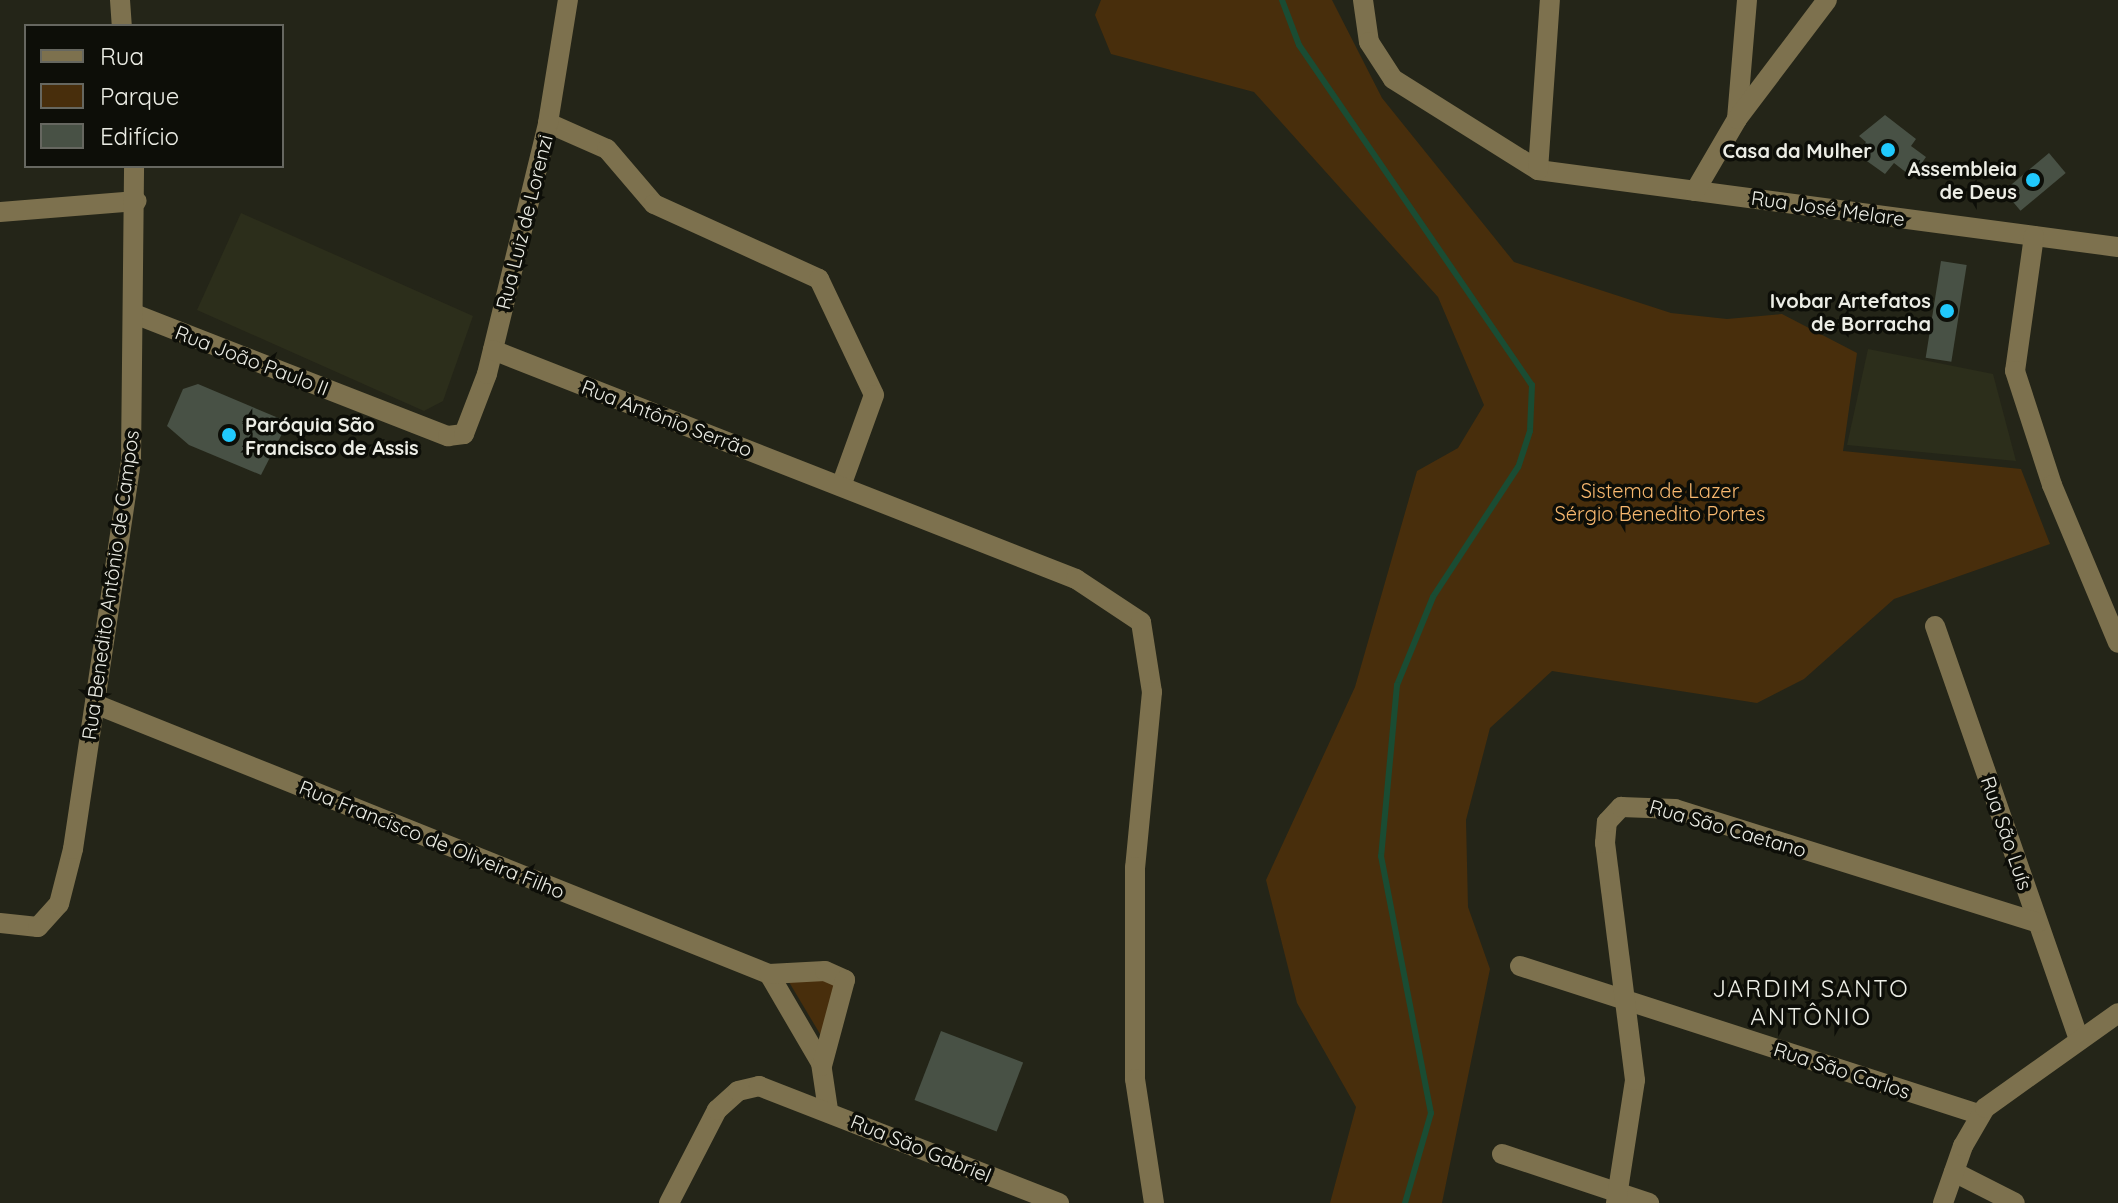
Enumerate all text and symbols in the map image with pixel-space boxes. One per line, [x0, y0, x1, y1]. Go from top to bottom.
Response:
legend [24, 24, 284, 168]
text: Rua [100, 41, 144, 71]
text: Parque [100, 81, 179, 111]
text: Edifício [100, 121, 179, 151]
street label: Rua Luiz de Lorenzi [491, 132, 557, 312]
place label: Casa da Mulher [1723, 138, 1872, 162]
marker: Casa da Mulher [1879, 141, 1897, 159]
place label: Assembleia de Deus [1908, 156, 2017, 203]
marker: Assembleia de Deus [2024, 171, 2042, 189]
street label: Rua José Melare [1750, 185, 1906, 231]
place label: Ivobar Artefatos de Borracha [1770, 288, 1931, 335]
marker: Ivobar Artefatos de Borracha [1938, 302, 1956, 320]
street label: Rua João Paulo II [172, 320, 332, 400]
street label: Rua Antônio Serrão [578, 374, 756, 462]
place label: Paróquia São Francisco de Assis [245, 412, 419, 459]
marker: Paróquia São Francisco de Assis [220, 426, 238, 444]
street label: Rua Benedito Antônio de Campos [76, 429, 144, 741]
park label: Sistema de Lazer Sérgio Benedito Portes [1555, 478, 1765, 525]
street label: Rua São Luís [1976, 773, 2038, 893]
street label: Rua Francisco de Oliveira Filho [296, 775, 568, 903]
street label: Rua São Caetano [1647, 794, 1809, 862]
district label: JARDIM SANTO ANTÔNIO [1712, 975, 1910, 1031]
street label: Rua São Carlos [1771, 1037, 1913, 1103]
street label: Rua São Gabriel [847, 1109, 995, 1187]

